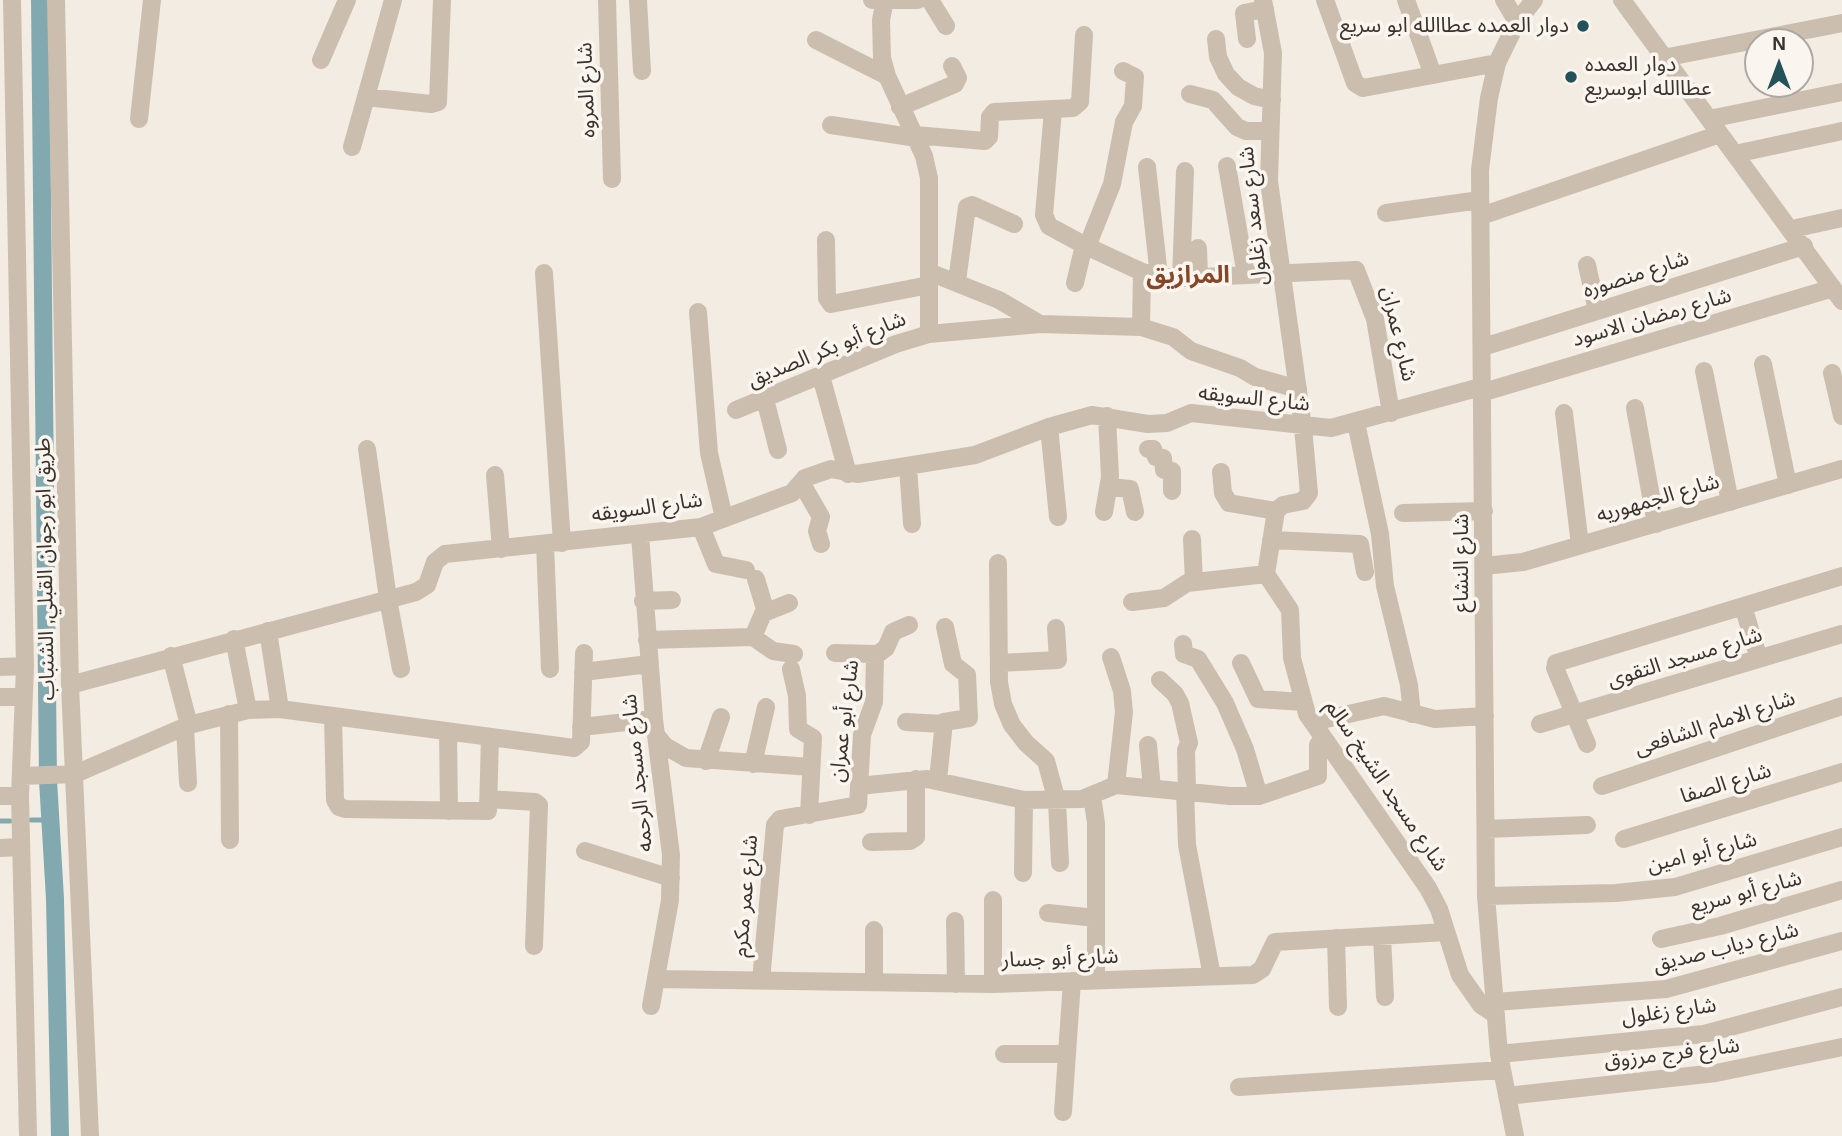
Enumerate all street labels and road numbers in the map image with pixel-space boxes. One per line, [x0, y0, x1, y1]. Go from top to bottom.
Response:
street label: شارع المروه [573, 42, 601, 138]
street label: شارع سعد زغلول [1234, 145, 1274, 287]
street label: شارع منصوره [1580, 246, 1692, 304]
street label: شارع رمضان الاسود [1569, 283, 1735, 353]
street label: شارع عمران [1375, 284, 1421, 384]
street label: شارع أبو بكر الصديق [744, 307, 910, 393]
street label: شارع السويقه [1197, 381, 1311, 417]
street label: طريق ابو رجوان القبلي, الشنباب [31, 437, 61, 701]
street label: شارع الجمهوريه [1594, 469, 1722, 529]
street label: شارع السويقه [590, 488, 704, 528]
street label: شارع النشاع [1449, 513, 1475, 613]
street label: شارع مسجد التقوى [1605, 622, 1765, 694]
street label: شارع أبو عمران [825, 658, 865, 784]
street label: شارع الامام الشافعى [1632, 686, 1798, 762]
street label: شارع مسجد الرحمه [617, 693, 659, 853]
street label: شارع مسجد الشيخ سالم [1319, 695, 1453, 877]
street label: شارع الصفا [1678, 758, 1774, 810]
street label: شارع أبو امين [1644, 827, 1760, 879]
street label: شارع عمر مكرم [728, 834, 764, 958]
street label: شارع أبو سريع [1687, 866, 1805, 920]
street label: شارع دياب صديق [1651, 918, 1801, 978]
street label: شارع أبو جسار [1001, 944, 1119, 974]
street label: شارع زغلول [1620, 993, 1718, 1031]
street label: شارع فرج مرزوق [1603, 1033, 1741, 1075]

